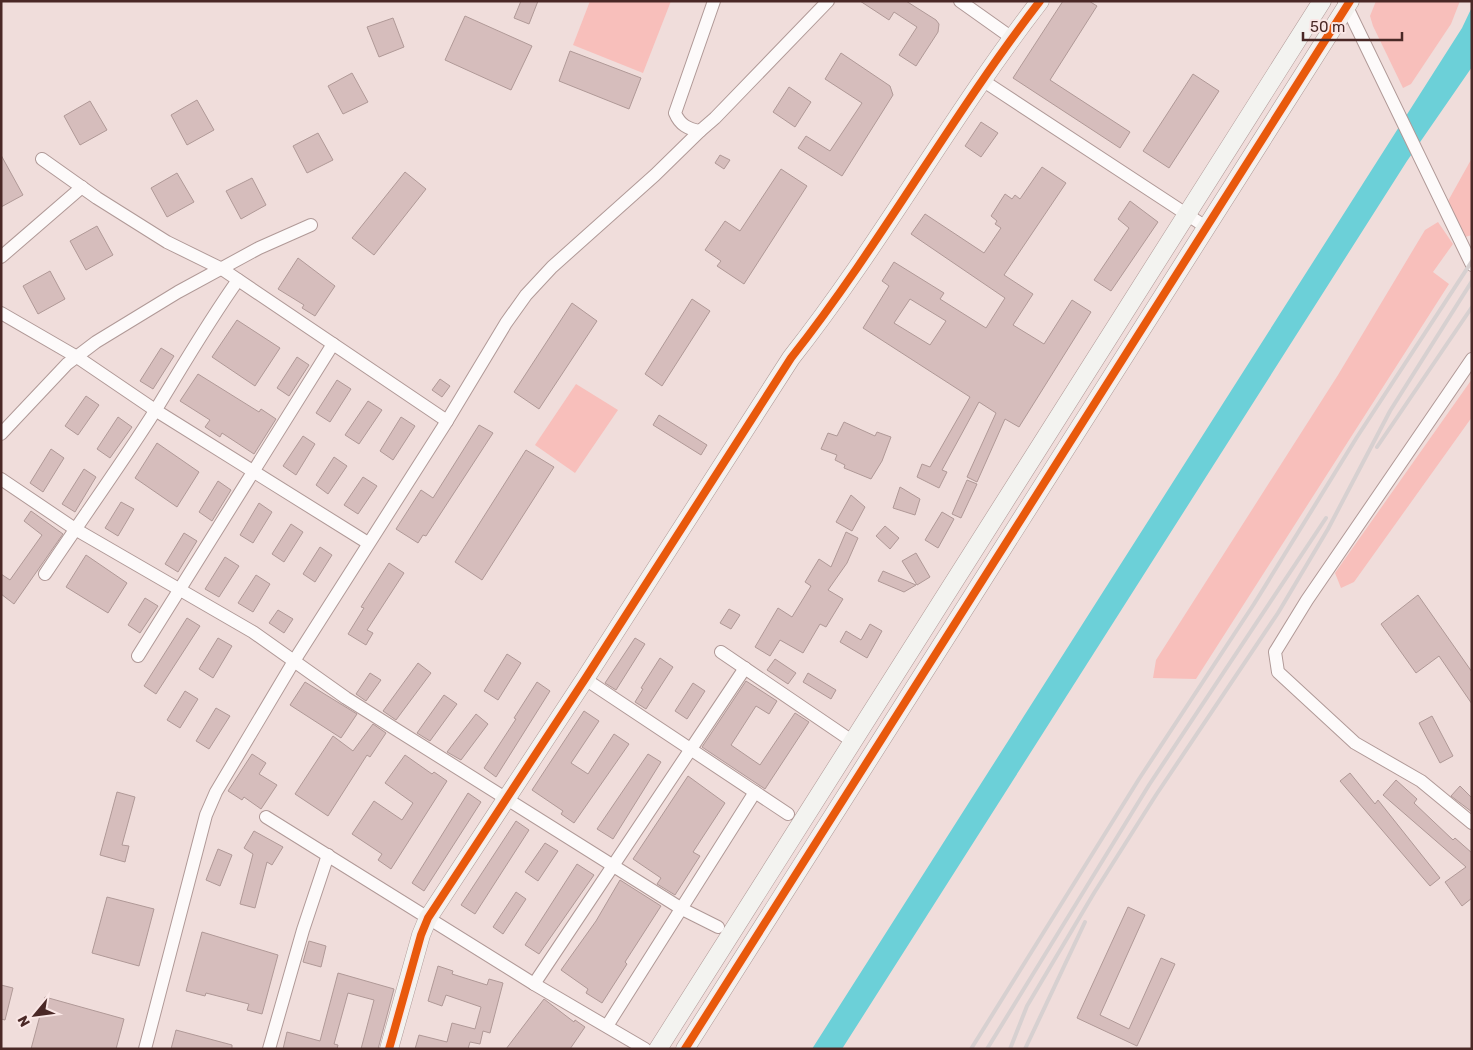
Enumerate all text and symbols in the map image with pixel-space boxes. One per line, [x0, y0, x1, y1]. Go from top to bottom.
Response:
scale bar [1303, 10, 1402, 42]
text: 50 m [1310, 18, 1345, 36]
north arrow [10, 990, 60, 1040]
text: N [14, 1013, 34, 1030]

